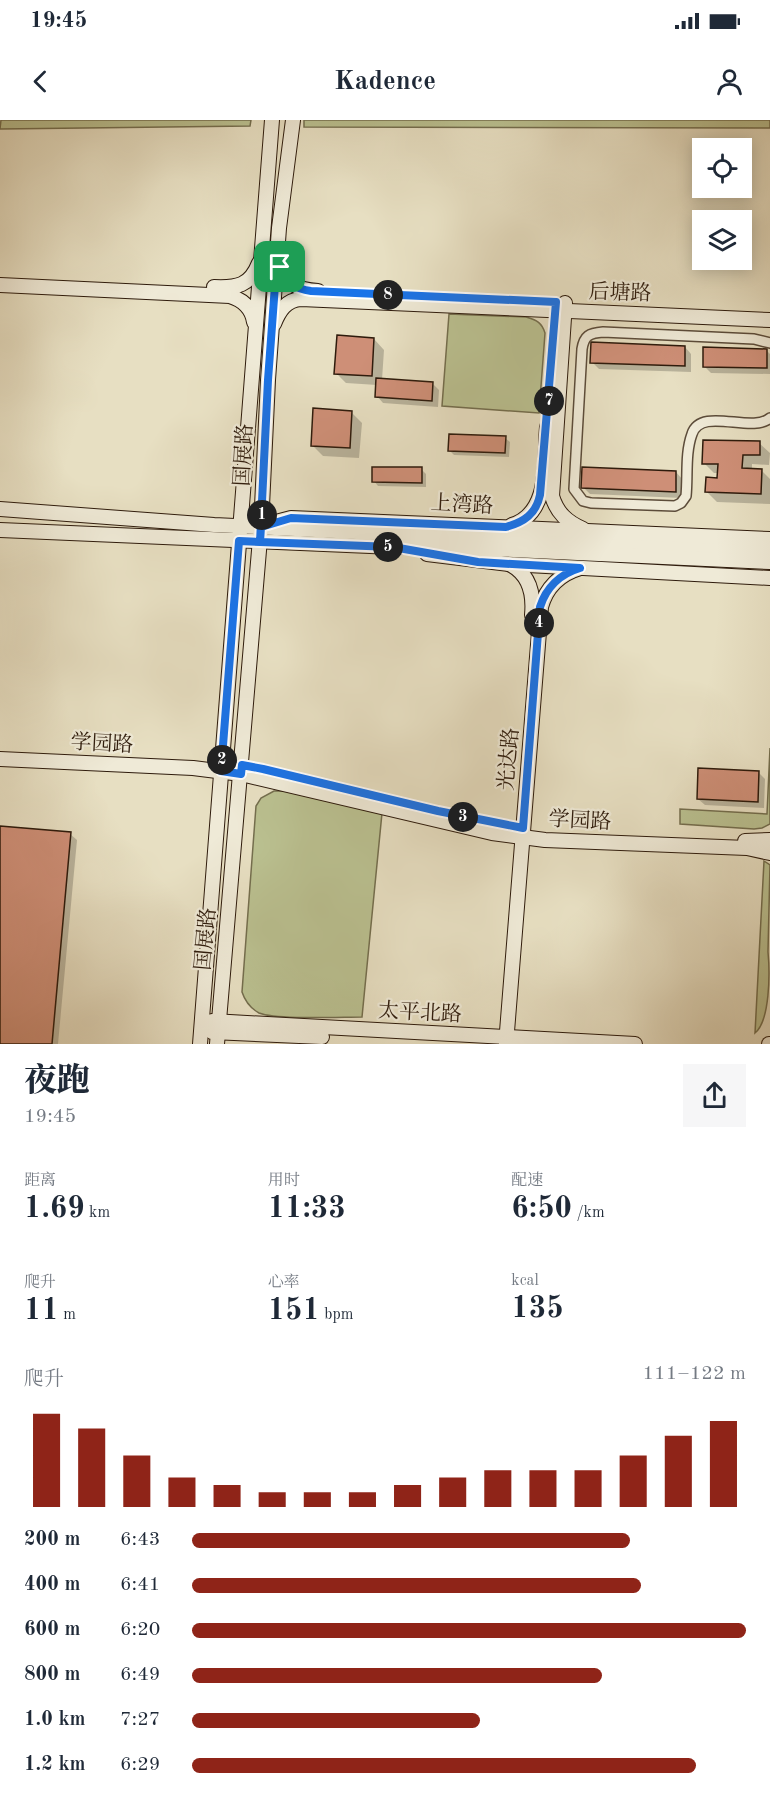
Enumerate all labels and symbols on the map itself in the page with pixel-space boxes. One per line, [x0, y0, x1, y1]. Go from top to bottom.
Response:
pin [254, 241, 305, 292]
pin: 8 [373, 280, 403, 310]
street label: 后塘路 [588, 280, 652, 305]
pin: 7 [534, 386, 564, 416]
street label: 国展路 [230, 423, 257, 487]
street label: 上湾路 [430, 491, 494, 518]
pin: 1 [247, 500, 277, 530]
pin: 5 [373, 532, 403, 562]
pin: 4 [524, 608, 554, 638]
street label: 光达路 [494, 727, 523, 791]
street label: 学园路 [70, 730, 134, 757]
pin: 2 [207, 745, 237, 775]
pin: 3 [448, 802, 478, 832]
street label: 学园路 [548, 807, 612, 834]
street label: 国展路 [191, 907, 220, 971]
street label: 太平北路 [377, 999, 463, 1026]

